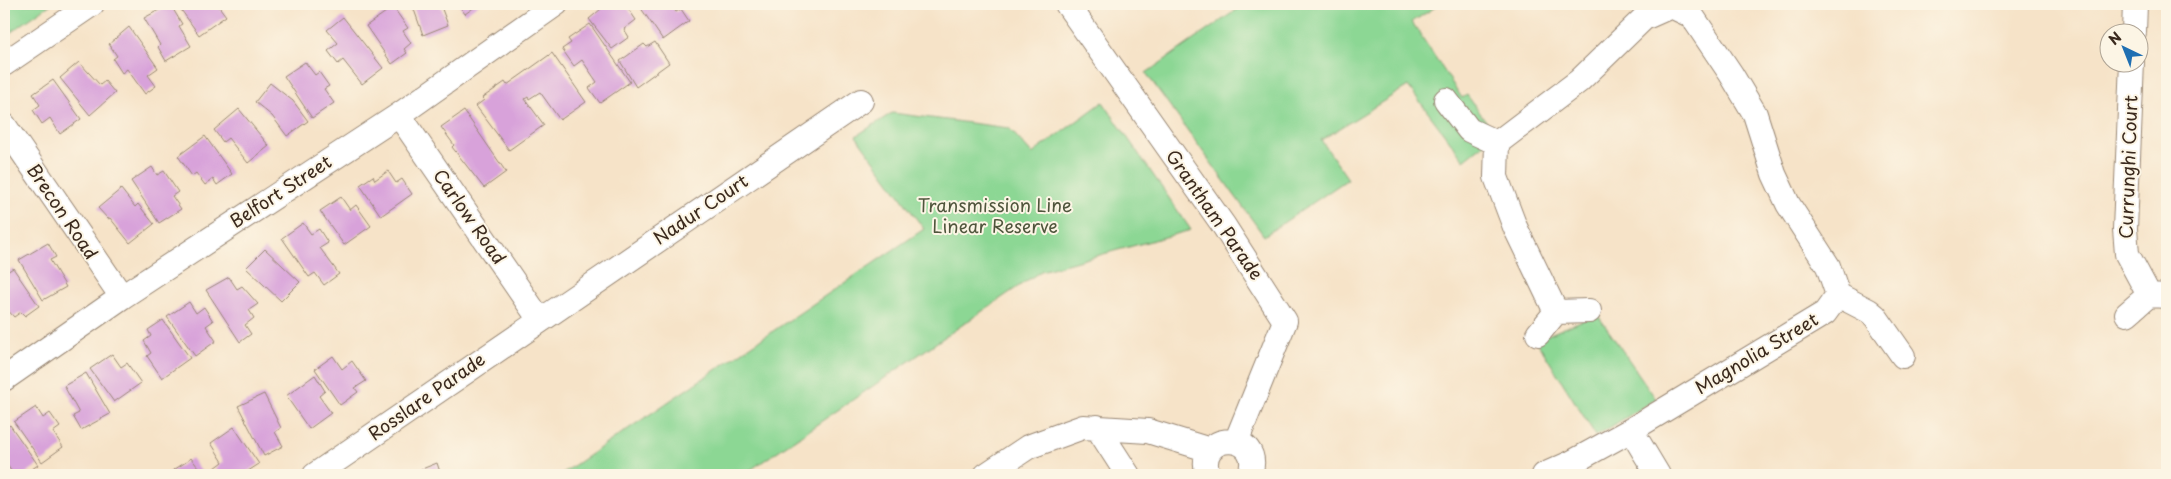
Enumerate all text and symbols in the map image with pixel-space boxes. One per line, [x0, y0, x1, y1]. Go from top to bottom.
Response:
north arrow [2098, 22, 2148, 72]
text: N [2104, 27, 2126, 50]
street label: Currunghi Court [2112, 95, 2143, 239]
street label: Grantham Parade [1160, 143, 1270, 285]
street label: Belfort Street [224, 148, 336, 234]
street label: Brecon Road [21, 158, 105, 264]
street label: Carlow Road [427, 163, 513, 269]
street label: Nadur Court [647, 167, 753, 250]
park label: Transmission Line Linear Reserve [918, 191, 1072, 239]
street label: Magnolia Street [1690, 305, 1823, 400]
street label: Rosslare Parade [362, 345, 490, 446]

